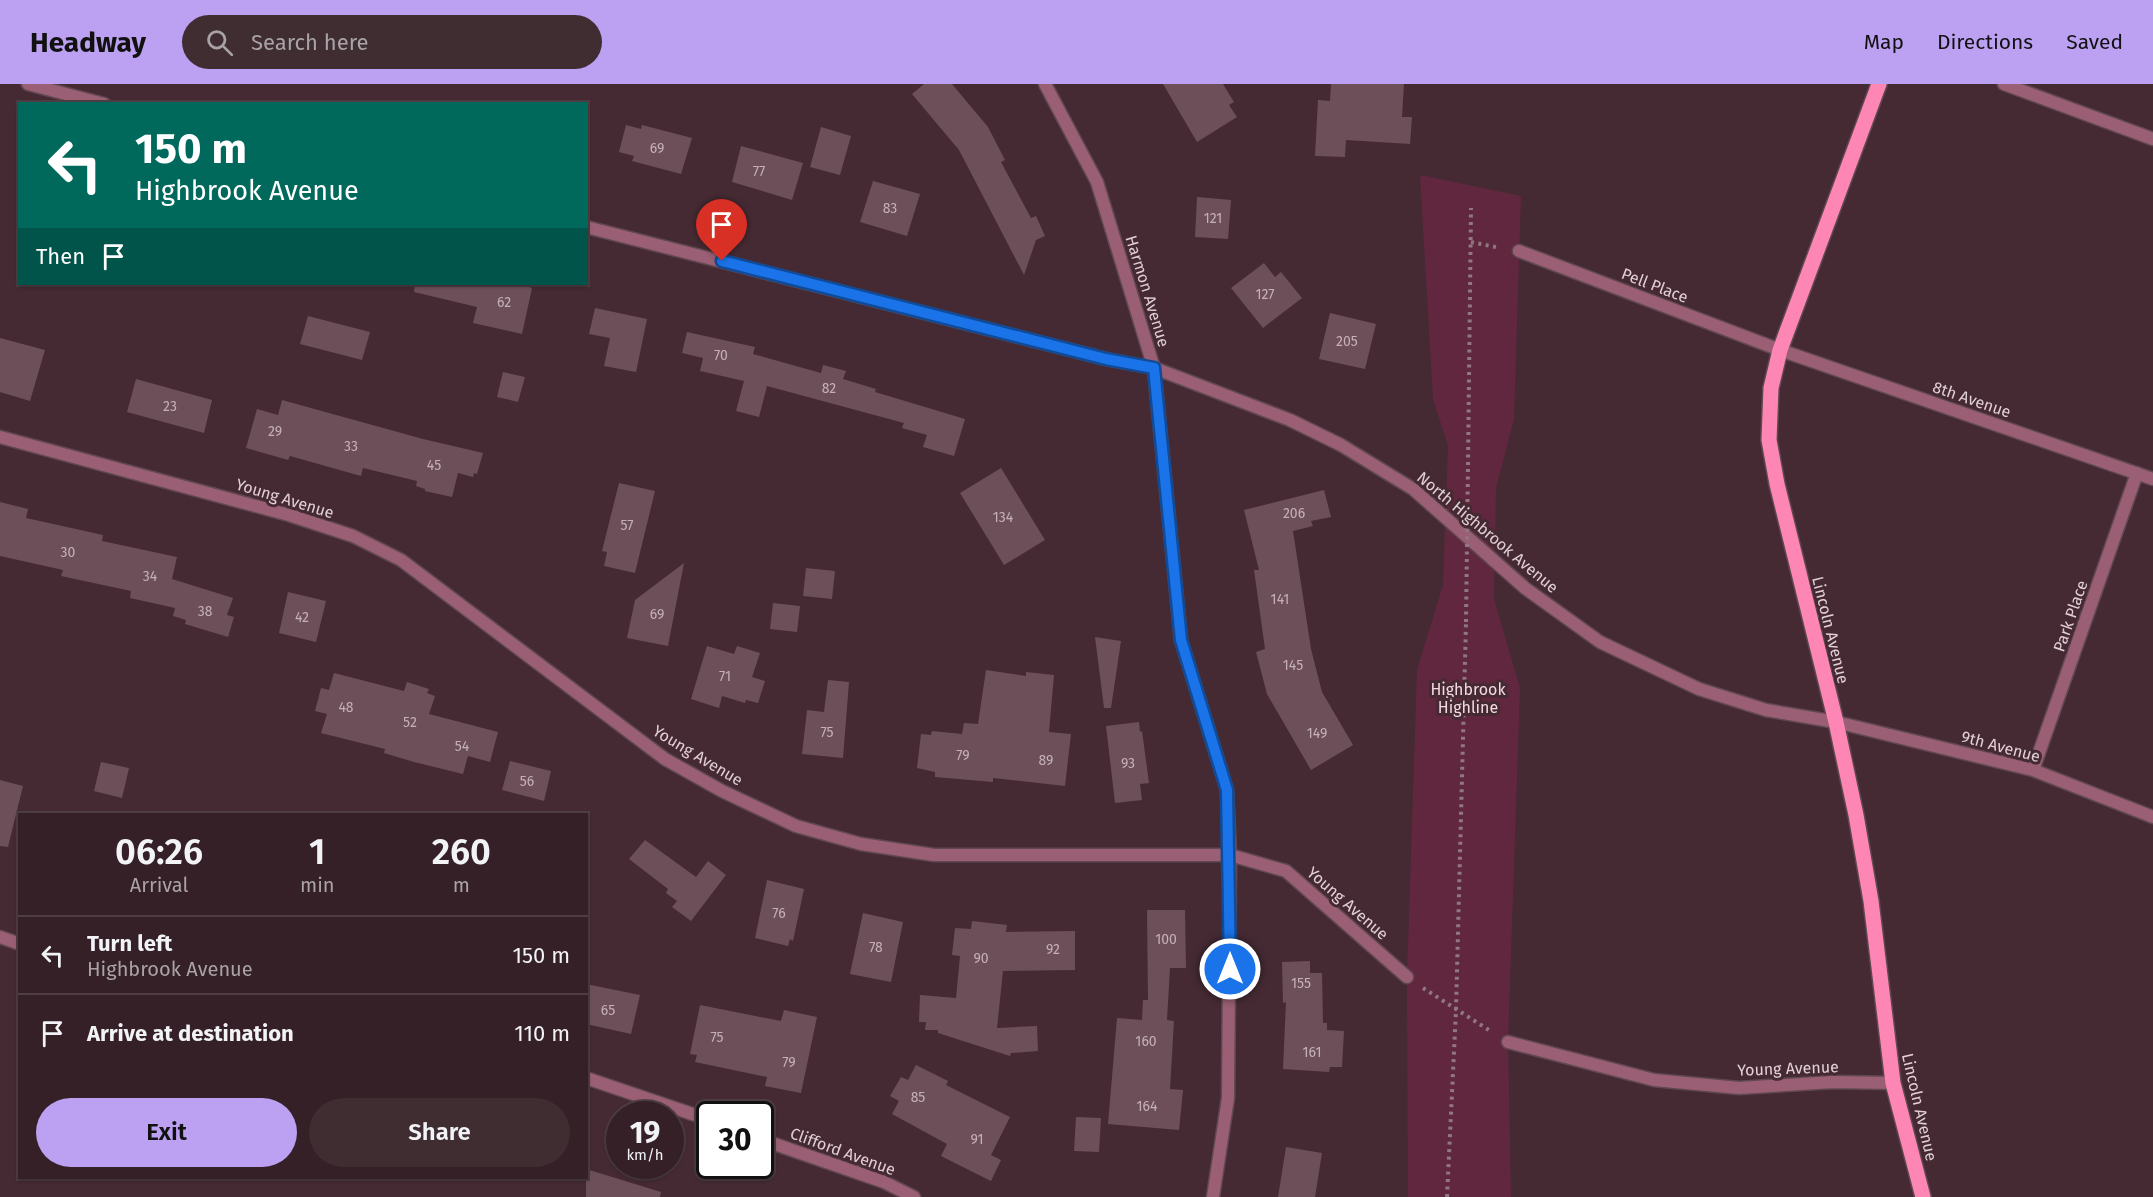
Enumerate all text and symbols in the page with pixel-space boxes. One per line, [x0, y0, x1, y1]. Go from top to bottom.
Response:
search box [182, 15, 602, 69]
text: Headway [30, 26, 146, 59]
icon: search [203, 26, 236, 59]
text: Search here [251, 29, 369, 56]
text: Map [1864, 29, 1904, 55]
text: Directions [1937, 29, 2033, 55]
text: Saved [2066, 29, 2123, 55]
text: 150 m [135, 124, 247, 174]
icon: left [36, 126, 114, 204]
house number: 69 [650, 140, 664, 157]
house number: 77 [753, 163, 765, 180]
text: Highbrook Avenue [135, 175, 359, 207]
pin [696, 199, 747, 261]
house number: 83 [883, 200, 897, 217]
icon: arrive [705, 208, 738, 241]
house number: 121 [1204, 210, 1222, 227]
street label: Harmon Avenue [1122, 233, 1173, 349]
icon: arrive [97, 240, 130, 273]
text: Then [36, 243, 85, 270]
street label: Pell Place [1619, 264, 1691, 307]
house number: 127 [1255, 286, 1275, 303]
house number: 62 [497, 294, 511, 311]
house number: 205 [1336, 333, 1358, 350]
house number: 70 [714, 347, 728, 364]
street label: 8th Avenue [1930, 377, 2013, 422]
house number: 82 [822, 380, 836, 397]
house number: 23 [163, 398, 177, 415]
house number: 29 [268, 423, 282, 440]
house number: 33 [344, 438, 358, 455]
house number: 45 [427, 457, 441, 474]
street label: North Highbrook Avenue [1413, 468, 1562, 597]
street label: Young Avenue [234, 475, 336, 522]
house number: 206 [1283, 505, 1305, 522]
house number: 134 [993, 509, 1014, 526]
house number: 57 [621, 517, 633, 534]
house number: 30 [61, 544, 76, 561]
house number: 34 [143, 568, 158, 585]
street label: Lincoln Avenue [1808, 574, 1853, 686]
street label: Park Place [2049, 578, 2092, 654]
house number: 141 [1271, 591, 1289, 608]
house number: 38 [198, 603, 213, 620]
house number: 69 [650, 606, 664, 623]
house number: 42 [295, 609, 309, 626]
house number: 145 [1283, 657, 1303, 674]
house number: 71 [719, 668, 731, 685]
park label: Highbrook Highline [1430, 680, 1506, 717]
house number: 48 [338, 699, 354, 716]
house number: 52 [403, 714, 417, 731]
street label: Young Avenue [649, 721, 746, 790]
house number: 75 [820, 724, 834, 741]
house number: 149 [1307, 725, 1327, 742]
street label: 9th Avenue [1959, 727, 2042, 766]
house number: 54 [455, 738, 470, 755]
house number: 79 [956, 747, 970, 764]
house number: 89 [1039, 752, 1053, 769]
house number: 93 [1121, 755, 1135, 772]
house number: 56 [520, 773, 534, 790]
text: 06:26 [115, 830, 203, 874]
text: 1 [309, 830, 326, 874]
text: 260 [432, 830, 491, 874]
street label: Young Avenue [1303, 863, 1392, 944]
text: Arrival [130, 873, 188, 897]
text: min [300, 873, 335, 897]
text: m [453, 873, 470, 897]
house number: 76 [772, 905, 786, 922]
text: Turn left [87, 930, 172, 957]
house number: 100 [1155, 931, 1177, 948]
position arrow [1198, 937, 1262, 1001]
icon: left [36, 939, 69, 972]
house number: 78 [869, 939, 883, 956]
house number: 92 [1046, 941, 1060, 958]
text: 150 m [512, 942, 570, 969]
house number: 90 [973, 950, 989, 967]
text: Highbrook Avenue [87, 957, 253, 981]
house number: 155 [1291, 975, 1311, 992]
house number: 65 [601, 1002, 615, 1019]
icon: arrive [36, 1017, 69, 1050]
text: Arrive at destination [87, 1020, 294, 1047]
text: 110 m [514, 1020, 570, 1047]
house number: 75 [710, 1029, 724, 1046]
house number: 160 [1135, 1033, 1157, 1050]
house number: 161 [1303, 1044, 1321, 1061]
street label: Lincoln Avenue [1898, 1051, 1941, 1163]
house number: 79 [782, 1054, 796, 1071]
street label: Young Avenue [1737, 1057, 1839, 1080]
house number: 85 [911, 1089, 925, 1106]
button: Exit [36, 1098, 297, 1167]
button: Share [309, 1098, 570, 1167]
house number: 164 [1137, 1098, 1158, 1115]
speed limit sign: 30 [696, 1101, 774, 1179]
text: 19 [630, 1115, 660, 1151]
street label: Clifford Avenue [788, 1124, 898, 1179]
house number: 91 [970, 1131, 984, 1148]
text: km/h [626, 1146, 664, 1164]

